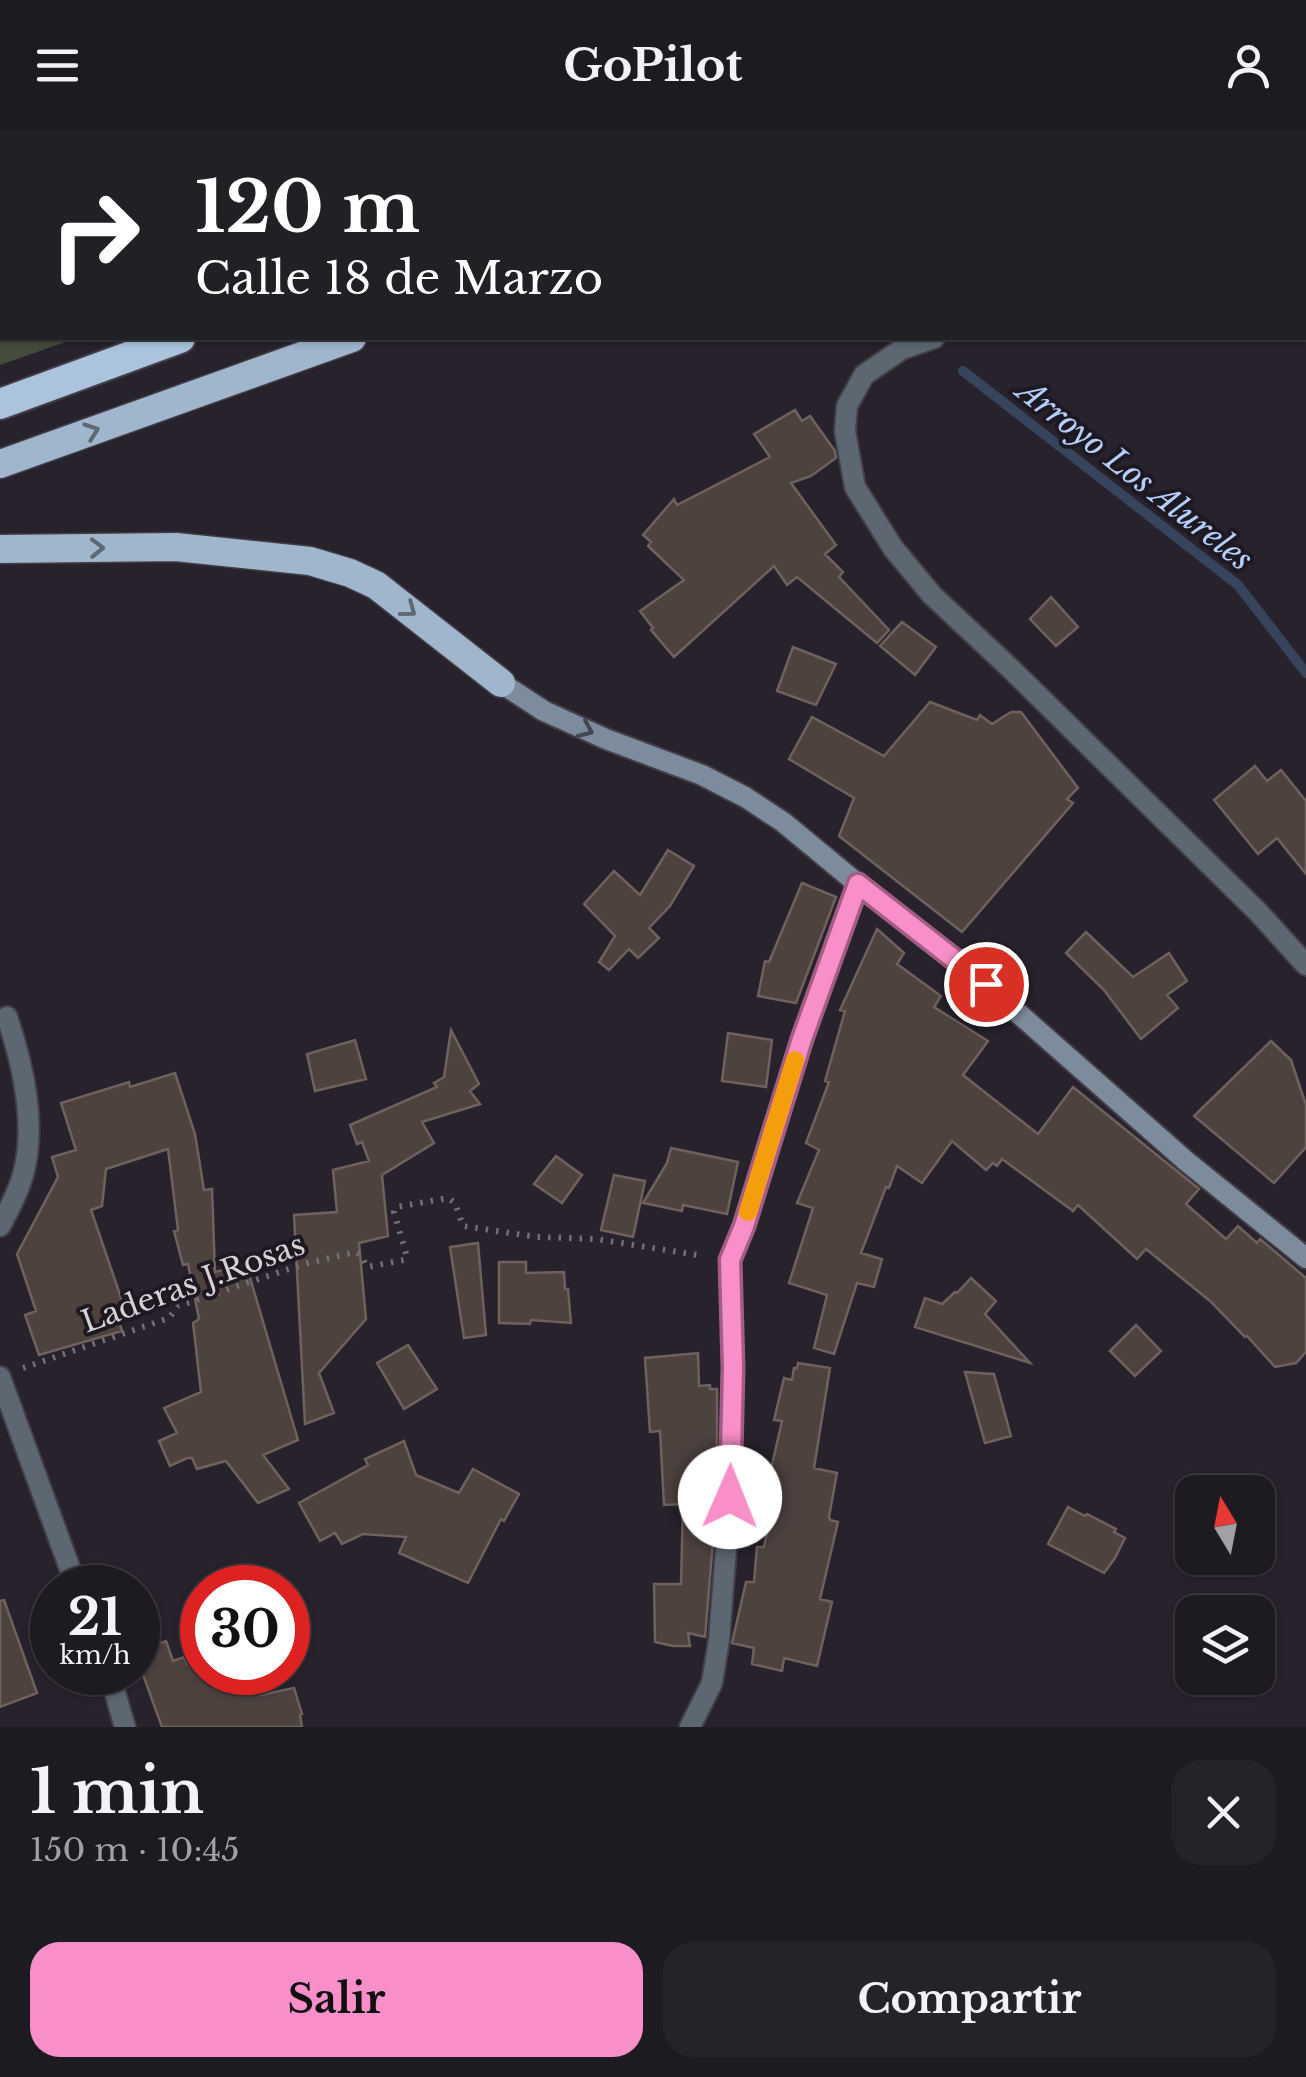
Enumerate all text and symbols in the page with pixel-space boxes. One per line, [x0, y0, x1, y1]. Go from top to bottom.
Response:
text: GoPilot [563, 37, 743, 93]
icon: menu [30, 38, 85, 93]
icon: person [1221, 38, 1276, 93]
text: 120 m [195, 164, 420, 251]
icon: right [30, 170, 160, 300]
text: Calle 18 de Marzo [195, 250, 603, 306]
water label: Arroyo Los Alureles [1006, 368, 1261, 579]
one-way arrow [82, 422, 99, 443]
one-way arrow [90, 537, 106, 559]
one-way arrow [398, 598, 416, 616]
one-way arrow [576, 718, 594, 738]
pin [944, 942, 1029, 1027]
icon: arrive [959, 957, 1014, 1012]
street label: Laderas J.Rosas [76, 1225, 310, 1341]
position arrow [678, 1445, 782, 1549]
north arrow [1175, 1475, 1275, 1575]
map controls [1175, 1475, 1275, 1695]
speed limit sign: 30 [180, 1565, 310, 1695]
text: 21 [68, 1586, 122, 1649]
button: layers [1175, 1595, 1275, 1695]
text: km/h [60, 1640, 130, 1671]
text: 1 min [30, 1755, 204, 1829]
button: close [1171, 1760, 1276, 1865]
text: 150 m · 10:45 [30, 1830, 239, 1870]
button: Salir [30, 1942, 643, 2057]
button: Compartir [663, 1942, 1276, 2057]

